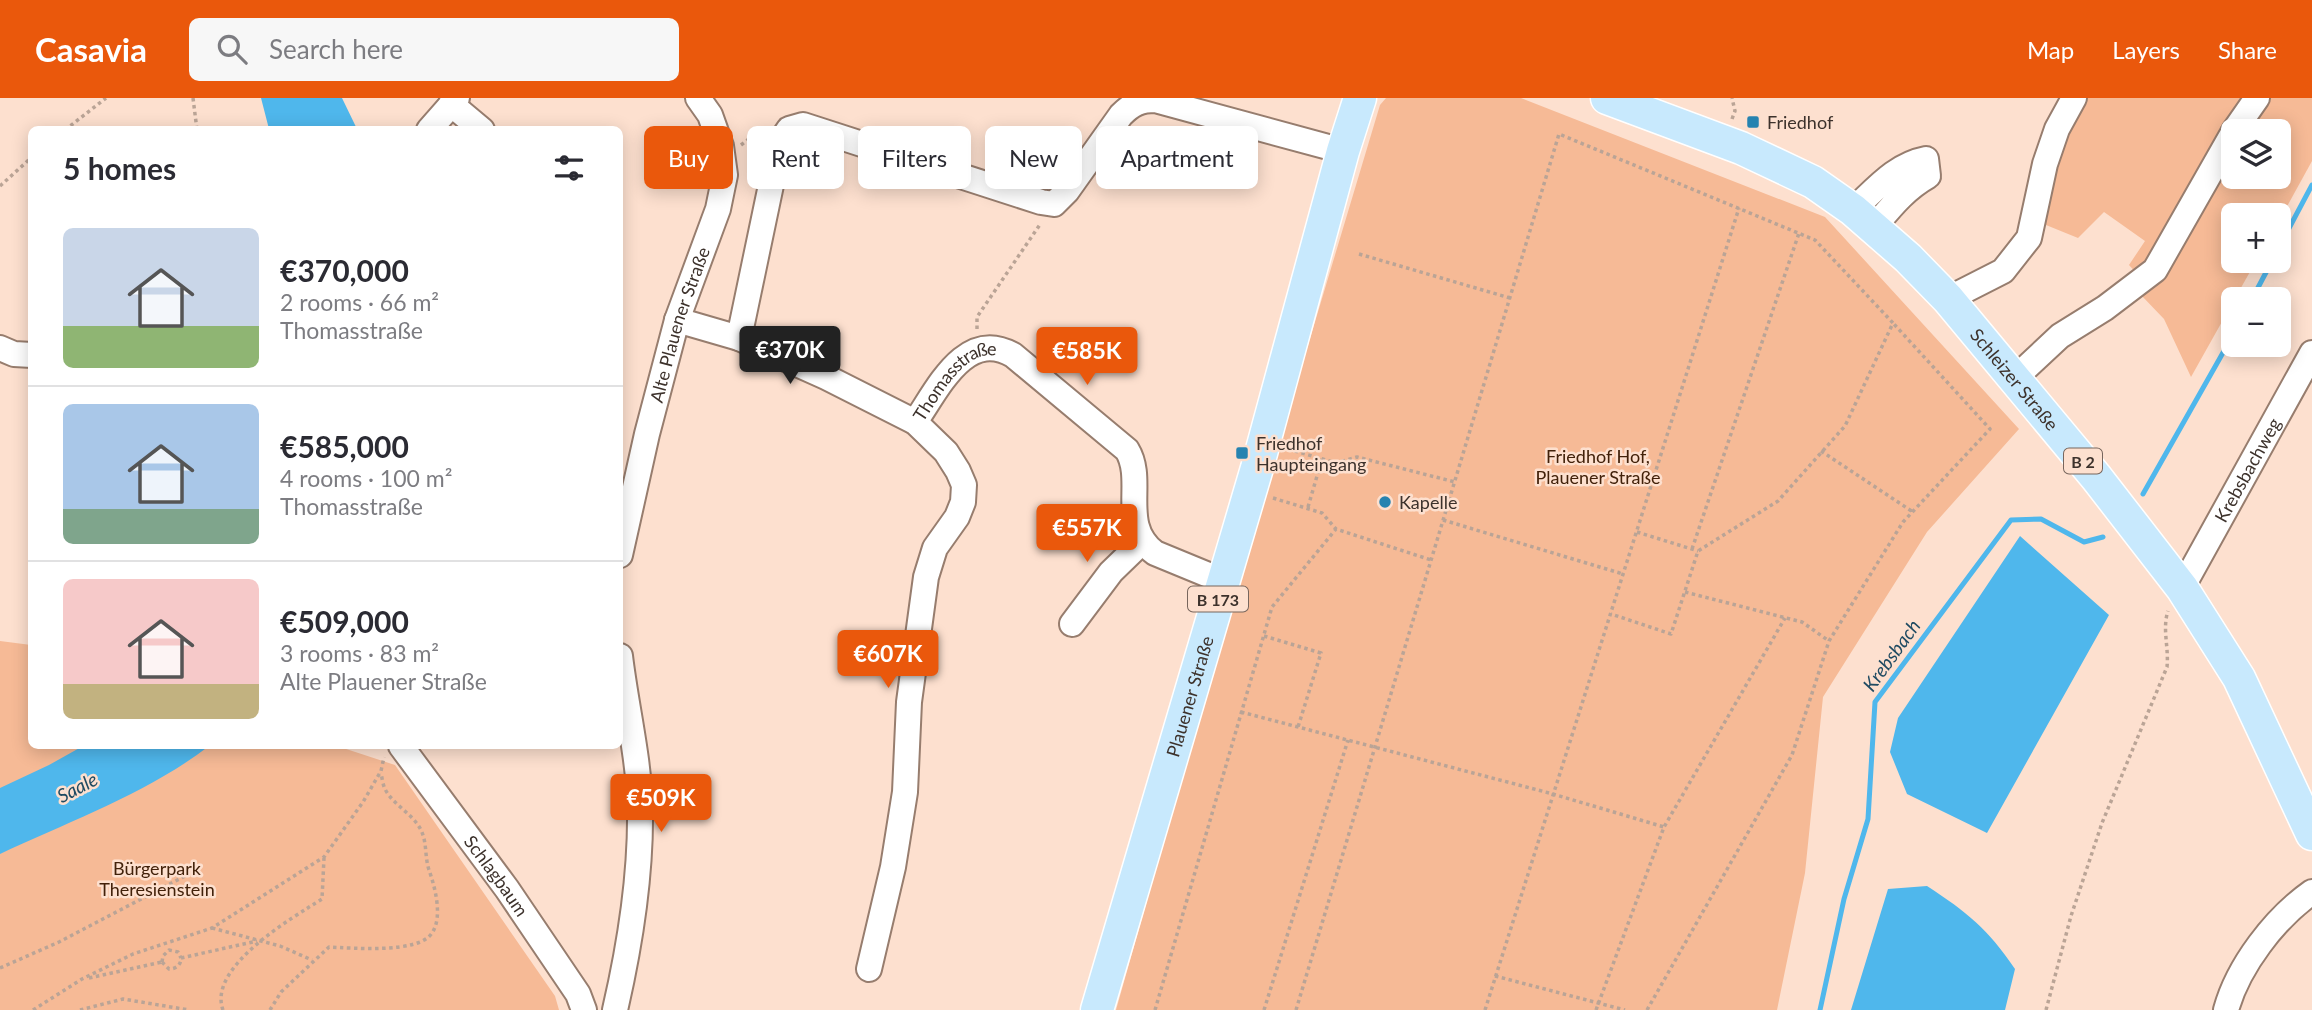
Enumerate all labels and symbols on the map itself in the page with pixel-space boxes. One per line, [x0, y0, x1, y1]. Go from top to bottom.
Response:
place label: Friedhof [1767, 111, 1834, 133]
marker: Friedhof [1745, 114, 1761, 130]
street label: Alte Plauener Straße [645, 244, 714, 405]
street label: Schleizer Straße [1966, 324, 2063, 435]
pin: €370K [741, 327, 839, 386]
pin: €585K [1038, 328, 1136, 387]
street label: Thomasstraße [908, 337, 997, 425]
street label: Krebsbachweg [2210, 414, 2285, 526]
place label: Friedhof Haupteingang [1256, 432, 1366, 475]
marker: Friedhof Haupteingang [1234, 445, 1250, 461]
park label: Friedhof Hof, Plauener Straße [1536, 445, 1660, 488]
road number: B 2 [2064, 448, 2102, 474]
place label: Kapelle [1399, 491, 1457, 513]
marker: Kapelle [1377, 494, 1393, 510]
pin: €557K [1038, 504, 1136, 564]
road number: B 173 [1188, 586, 1248, 612]
water label: Krebsbach [1857, 615, 1925, 695]
pin: €607K [839, 630, 937, 690]
street label: Plauener Straße [1161, 633, 1218, 759]
water label: Saale [53, 767, 101, 807]
pin: €509K [612, 774, 710, 834]
street label: Schlagbaum [460, 831, 533, 920]
park label: Bürgerpark Theresienstein [99, 857, 215, 900]

